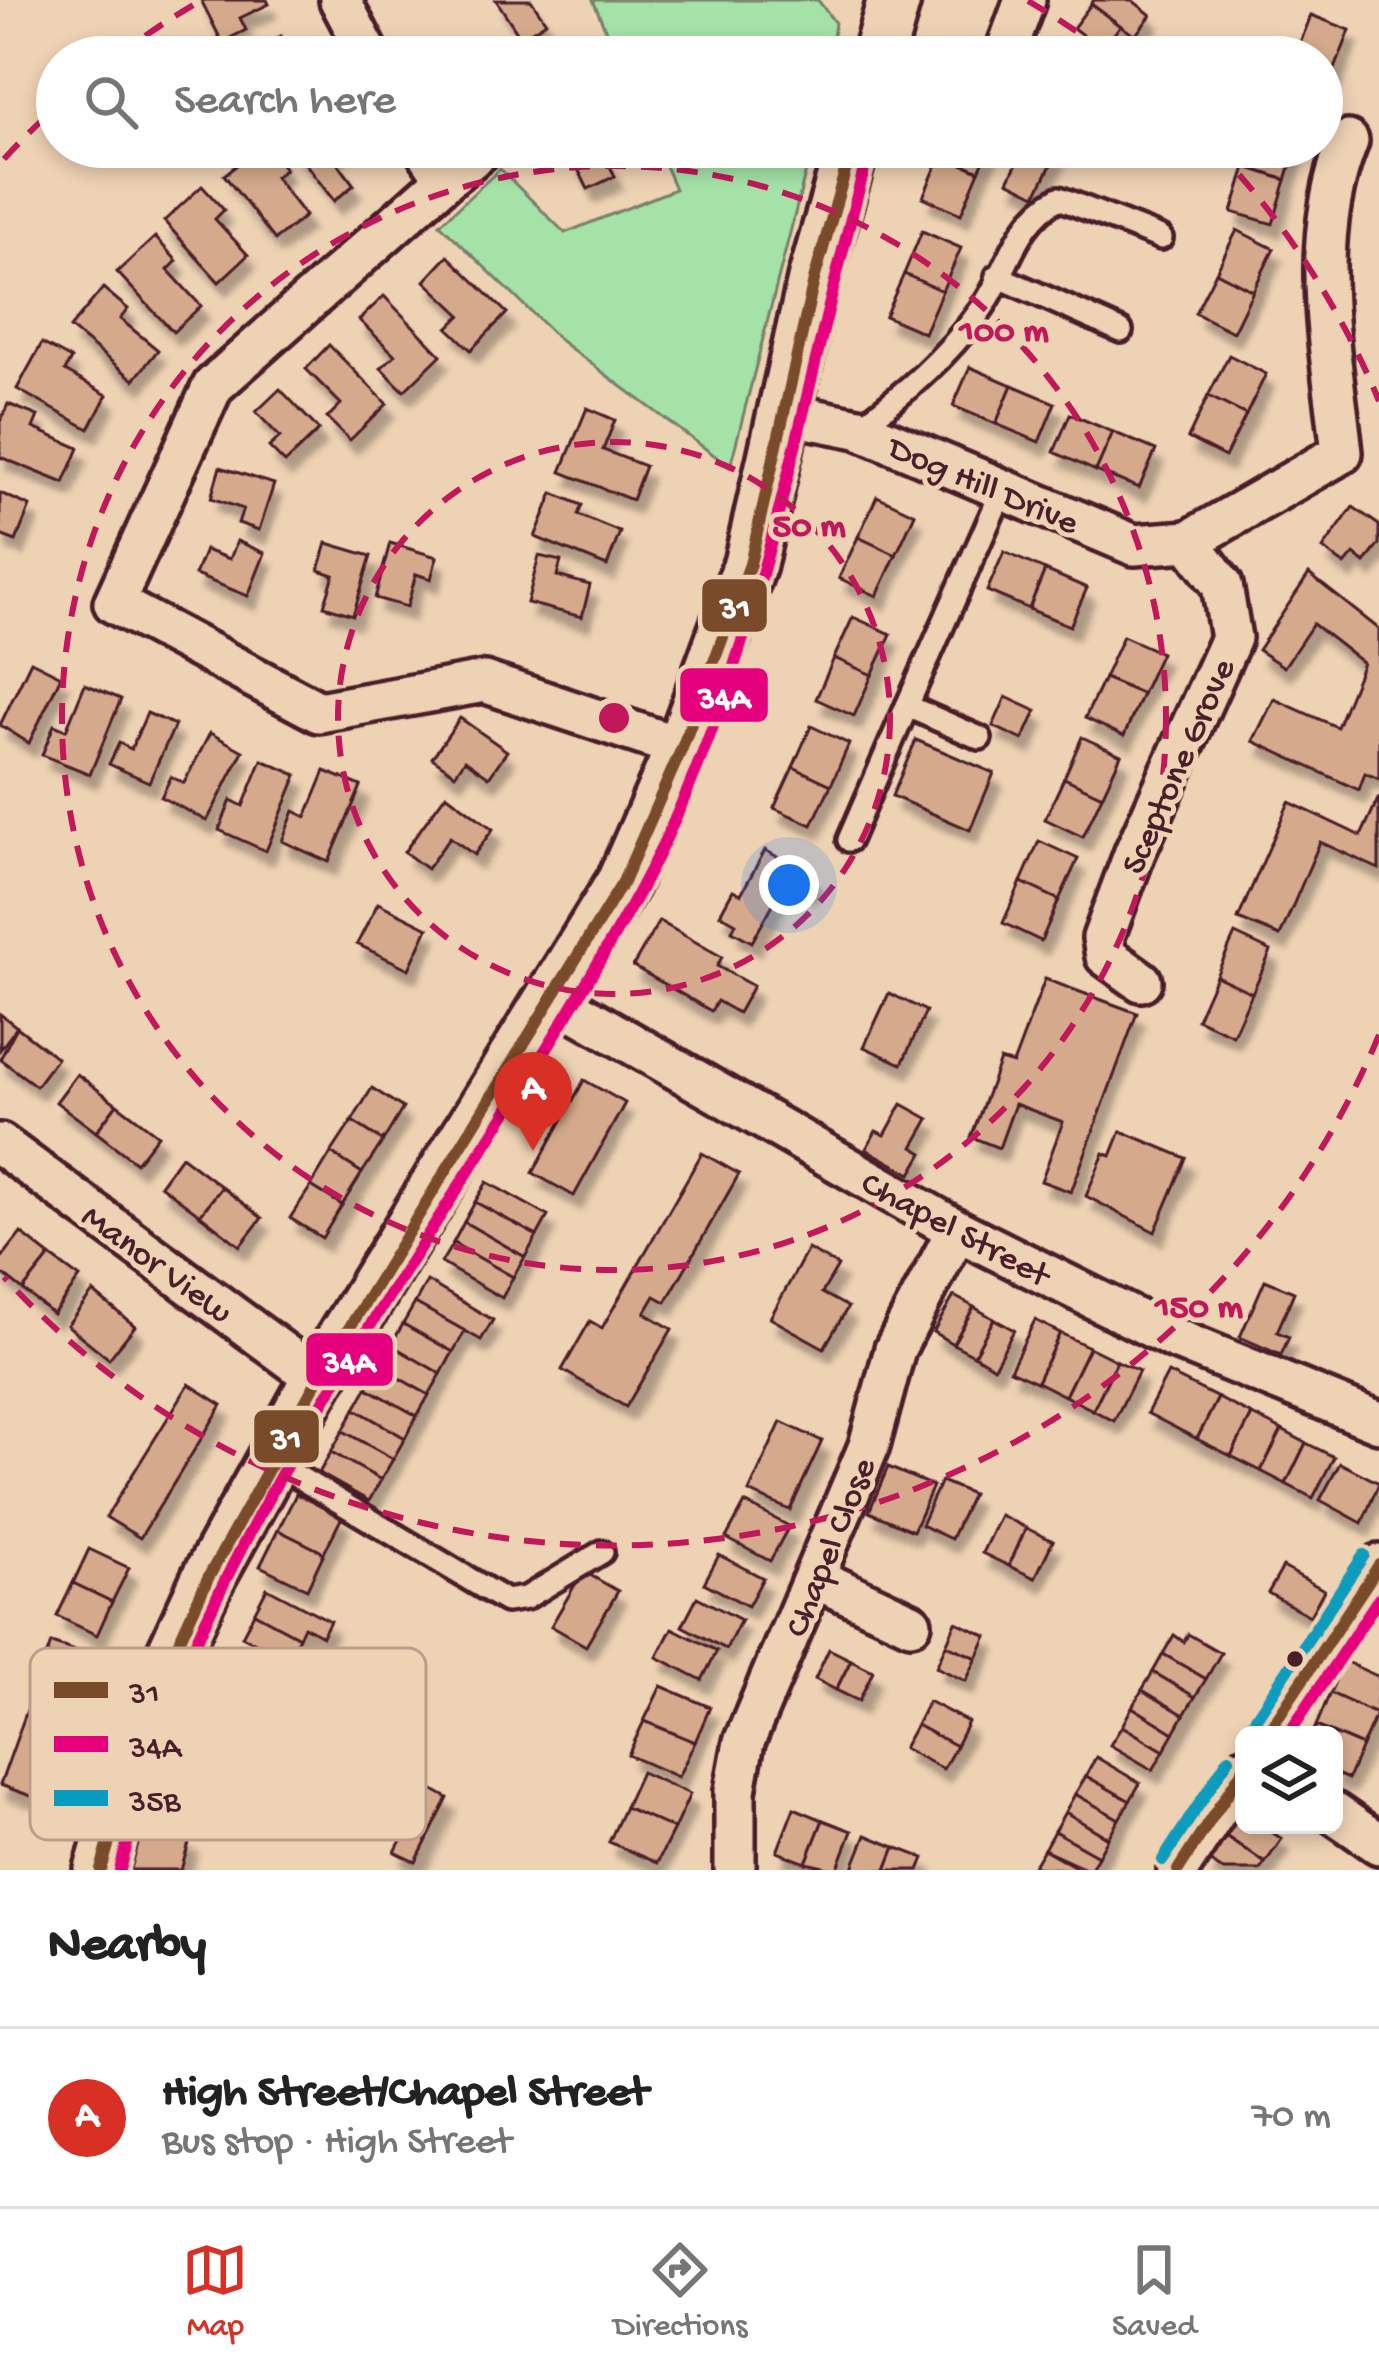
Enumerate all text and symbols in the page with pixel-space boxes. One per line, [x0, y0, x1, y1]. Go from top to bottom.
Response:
search box [36, 36, 1343, 168]
icon: search [78, 69, 144, 135]
text: Search here [174, 76, 396, 129]
text: 100 m [957, 312, 1049, 355]
street label: Dog Hill Drive [879, 428, 1084, 547]
text: 50 m [772, 507, 846, 550]
line badge: 31 [700, 577, 769, 634]
text: 31 [719, 592, 750, 630]
street label: Sceptone Grove [1114, 653, 1248, 882]
line badge: 34A [678, 666, 770, 724]
text: 34A [697, 682, 753, 720]
centre of rings [593, 697, 635, 739]
your location [759, 855, 819, 915]
pin: A [494, 1052, 572, 1151]
street label: Chapel Street [852, 1164, 1059, 1301]
street label: Manor View [71, 1197, 239, 1336]
text: 150 m [1153, 1288, 1243, 1331]
line badge: 34A [304, 1331, 395, 1388]
text: 34A [322, 1346, 378, 1384]
line badge: 31 [252, 1408, 321, 1465]
text: 31 [270, 1423, 301, 1461]
street label: Chapel Close [778, 1452, 889, 1644]
legend [30, 1648, 426, 1840]
unlabelled marker [1284, 1648, 1306, 1670]
text: 31 [128, 1677, 159, 1715]
map controls [1235, 1726, 1343, 1834]
button: layers [1235, 1726, 1343, 1834]
text: 34A [128, 1731, 183, 1769]
text: 35B [128, 1785, 181, 1823]
text: Nearby [48, 1918, 206, 1978]
text: High Street/Chapel Street [162, 2068, 648, 2121]
text: A [75, 2095, 99, 2141]
text: 70 m [1252, 2095, 1331, 2141]
text: Bus stop · High Street [162, 2121, 511, 2167]
tab: Map [182, 2237, 248, 2347]
tab: Directions [613, 2237, 747, 2347]
tab: Saved [1112, 2237, 1197, 2347]

